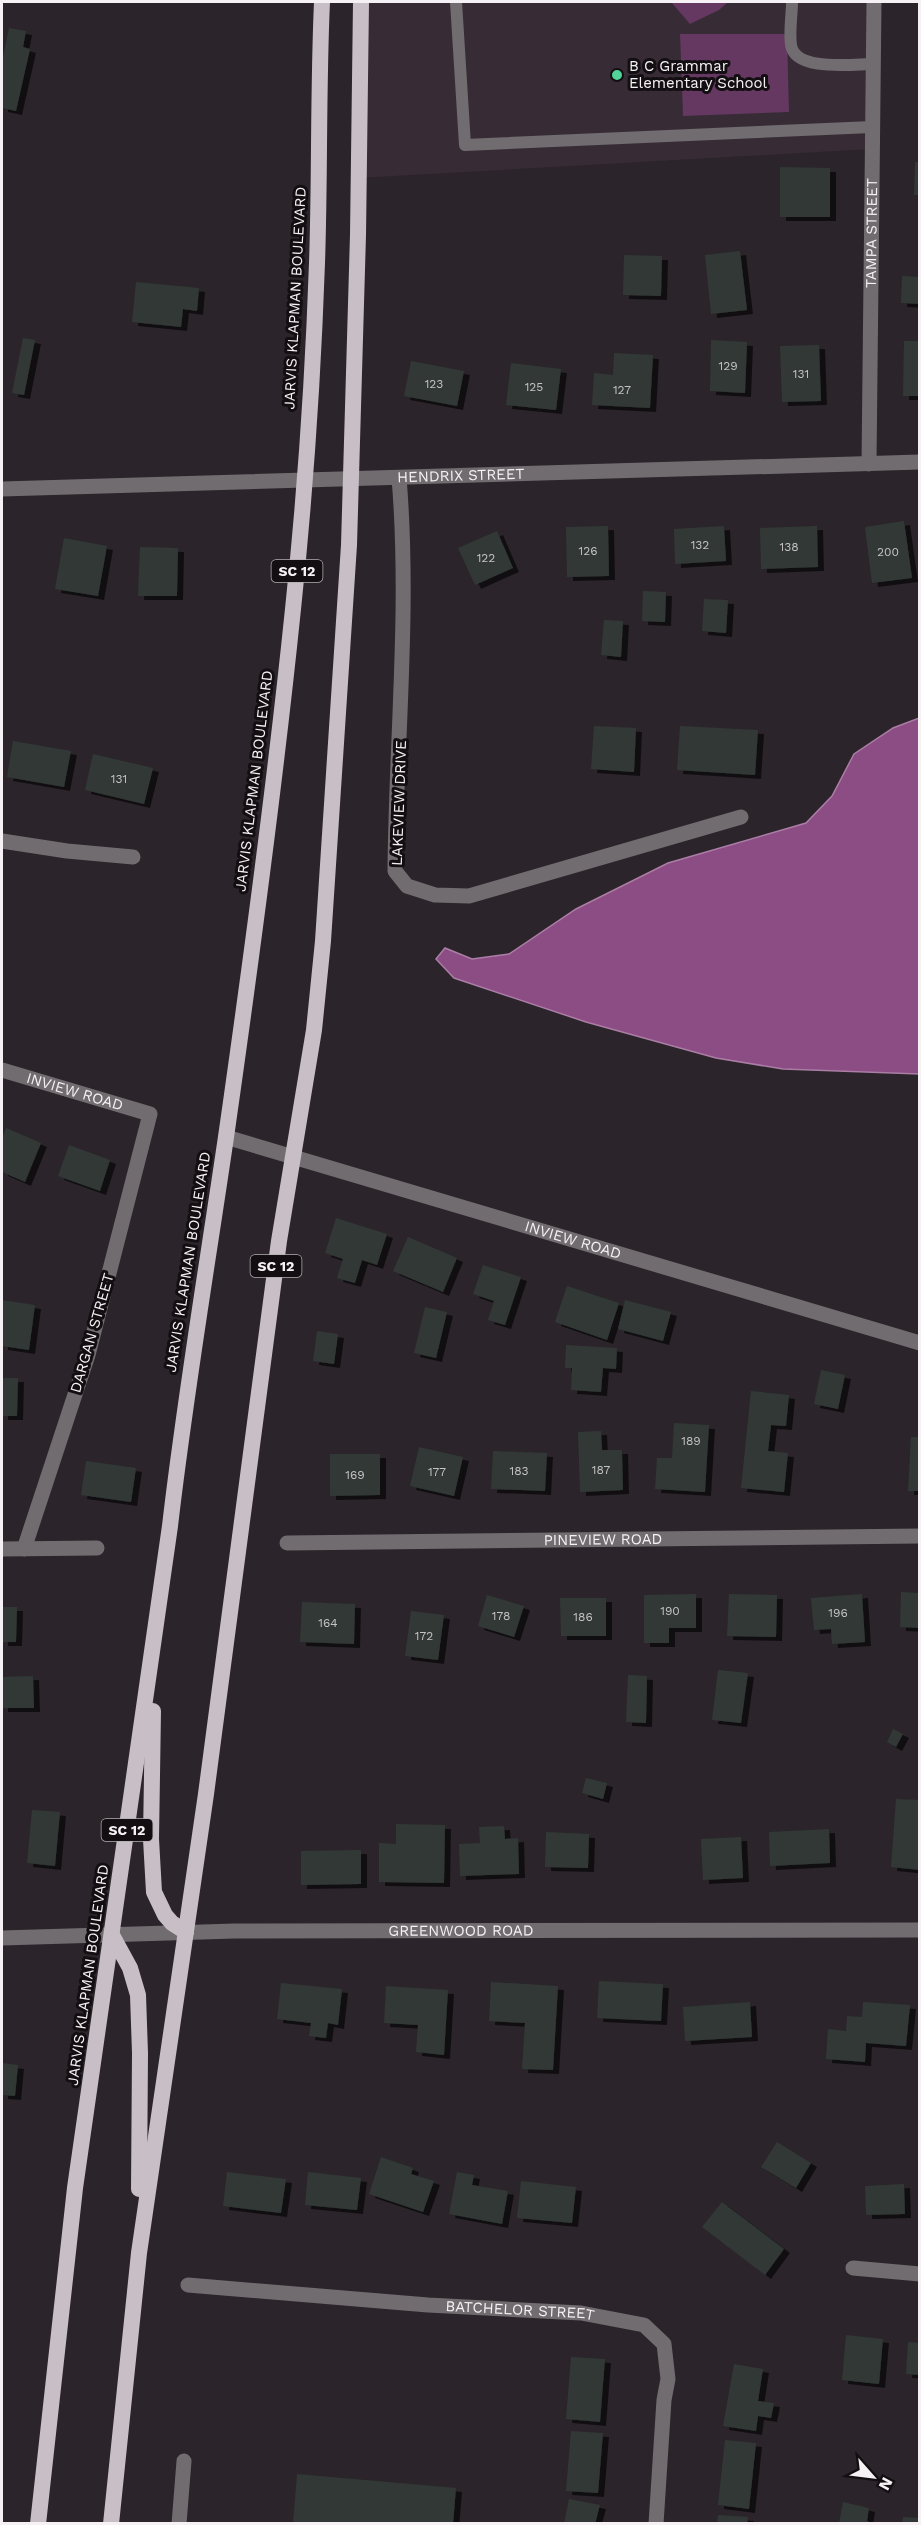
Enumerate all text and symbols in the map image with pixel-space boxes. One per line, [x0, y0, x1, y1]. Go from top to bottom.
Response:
place label: B C Grammar Elementary School [629, 57, 768, 92]
marker: B C Grammar Elementary School [610, 68, 624, 82]
street label: TAMPA STREET [862, 178, 881, 288]
street label: JARVIS KLAPMAN BOULEVARD [280, 186, 310, 410]
house number: 129 [718, 359, 738, 373]
house number: 131 [793, 367, 809, 381]
house number: 123 [425, 377, 443, 391]
house number: 125 [525, 380, 543, 394]
house number: 127 [613, 383, 631, 397]
street label: HENDRIX STREET [397, 465, 525, 486]
house number: 132 [691, 538, 709, 552]
house number: 138 [779, 540, 799, 554]
house number: 126 [579, 544, 597, 558]
house number: 200 [877, 545, 899, 559]
house number: 122 [477, 551, 495, 565]
road number: SC 12 [272, 560, 322, 582]
street label: JARVIS KLAPMAN BOULEVARD [231, 669, 277, 893]
street label: LAKEVIEW DRIVE [388, 740, 410, 866]
house number: 131 [111, 772, 127, 786]
street label: INVIEW ROAD [24, 1069, 125, 1115]
street label: JARVIS KLAPMAN BOULEVARD [162, 1150, 214, 1374]
street label: INVIEW ROAD [523, 1217, 623, 1263]
road number: SC 12 [250, 1255, 302, 1277]
street label: DARGAN STREET [66, 1271, 118, 1395]
house number: 189 [681, 1434, 701, 1448]
house number: 187 [592, 1463, 610, 1477]
house number: 183 [510, 1464, 528, 1478]
house number: 177 [428, 1465, 446, 1479]
house number: 169 [345, 1468, 365, 1482]
street label: PINEVIEW ROAD [544, 1530, 662, 1549]
house number: 190 [660, 1604, 680, 1618]
house number: 196 [828, 1606, 848, 1620]
house number: 178 [492, 1609, 510, 1623]
house number: 186 [573, 1610, 593, 1624]
house number: 164 [318, 1616, 338, 1630]
house number: 172 [415, 1629, 433, 1643]
road number: SC 12 [102, 1819, 152, 1841]
street label: JARVIS KLAPMAN BOULEVARD [64, 1863, 112, 2087]
street label: GREENWOOD ROAD [388, 1922, 534, 1940]
street label: BATCHELOR STREET [445, 2297, 596, 2324]
north arrow [843, 2447, 903, 2507]
text: N [875, 2474, 897, 2494]

